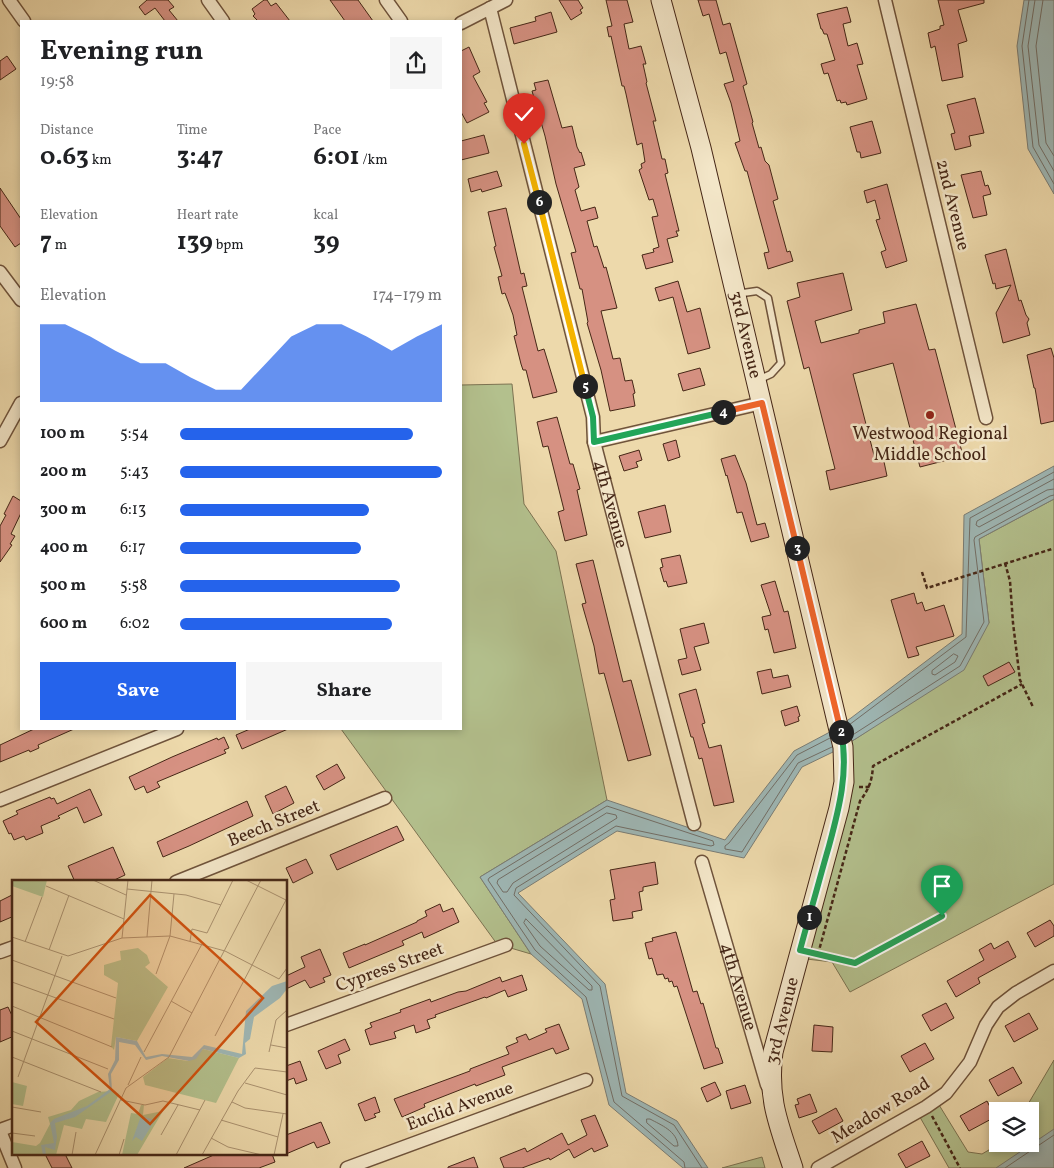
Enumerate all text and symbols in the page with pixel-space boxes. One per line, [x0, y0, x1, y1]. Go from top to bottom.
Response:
text: Evening run [40, 32, 204, 71]
button: share [390, 37, 442, 89]
text: 19:58 [40, 71, 74, 93]
pin [503, 93, 545, 144]
icon: check [510, 100, 538, 128]
text: Distance [40, 121, 94, 140]
text: Time [177, 121, 207, 140]
text: Pace [313, 121, 341, 140]
text: 0.63 [40, 140, 89, 175]
text: 3:47 [177, 140, 223, 175]
text: 6:01 [313, 140, 360, 175]
text: km [89, 151, 112, 170]
text: /km [360, 151, 388, 170]
street label: 2nd Avenue [929, 157, 975, 253]
pin: 6 [526, 190, 552, 214]
text: 6 [536, 193, 543, 212]
text: Elevation [40, 206, 98, 225]
text: Heart rate [177, 206, 238, 225]
text: kcal [313, 206, 338, 225]
text: 7 [40, 225, 52, 260]
text: 139 [177, 225, 213, 260]
text: 39 [313, 225, 340, 260]
text: m [52, 236, 67, 255]
text: bpm [213, 236, 244, 255]
text: Elevation [40, 285, 107, 307]
text: 174–179 m [372, 285, 442, 307]
street label: 3rd Avenue [723, 288, 768, 381]
pin: 5 [572, 374, 598, 398]
text: 5 [582, 377, 589, 396]
pin: 4 [710, 400, 736, 424]
text: 4 [719, 403, 728, 422]
marker: Westwood Regional Middle School [924, 409, 936, 421]
place label: Westwood Regional Middle School [852, 422, 1008, 468]
text: 100 m [40, 423, 85, 445]
text: 5:54 [120, 423, 149, 445]
street label: 4th Avenue [587, 457, 634, 551]
text: 200 m [40, 461, 87, 483]
text: 5:43 [120, 461, 149, 483]
text: 300 m [40, 499, 86, 521]
text: 6:13 [120, 499, 146, 521]
pin: 3 [784, 536, 810, 560]
text: 400 m [40, 537, 88, 559]
text: 6:17 [120, 537, 146, 559]
text: 3 [794, 539, 801, 558]
text: 500 m [40, 575, 86, 597]
text: 5:58 [120, 575, 147, 597]
text: 600 m [40, 613, 87, 635]
text: 6:02 [120, 613, 150, 635]
button: Save [40, 662, 236, 720]
button: Share [246, 662, 442, 720]
pin: 2 [828, 720, 854, 744]
text: 2 [838, 723, 845, 742]
street label: Beech Street [224, 794, 324, 854]
pin [921, 865, 963, 916]
icon: arrive [928, 872, 956, 900]
inset map [12, 880, 288, 1156]
pin: 1 [796, 904, 822, 930]
text: 1 [807, 908, 812, 927]
street label: Cypress Street [332, 937, 448, 999]
street label: 4th Avenue [714, 940, 763, 1034]
street label: 3rd Avenue [760, 975, 806, 1067]
street label: Meadow Road [827, 1072, 935, 1150]
street label: Euclid Avenue [403, 1076, 517, 1138]
map controls [989, 1102, 1039, 1152]
button: layers [989, 1102, 1039, 1152]

